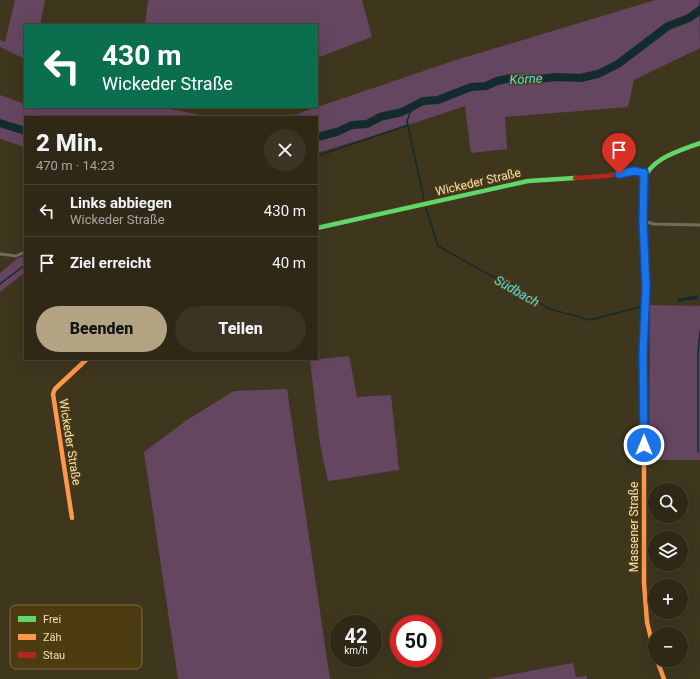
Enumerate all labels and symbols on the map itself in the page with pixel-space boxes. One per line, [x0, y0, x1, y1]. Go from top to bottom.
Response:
water label: Körne [509, 71, 543, 87]
pin [602, 133, 636, 174]
street label: Wickeder Straße [434, 165, 522, 199]
water label: Südbach [492, 272, 542, 310]
street label: Wickeder Straße [56, 398, 84, 486]
position arrow [623, 424, 665, 466]
street label: Massener Straße [627, 482, 641, 572]
legend [10, 605, 142, 669]
text: Frei [43, 613, 61, 626]
speed limit sign: 50 [390, 615, 442, 667]
text: Zäh [43, 631, 62, 644]
text: Stau [43, 649, 65, 662]

